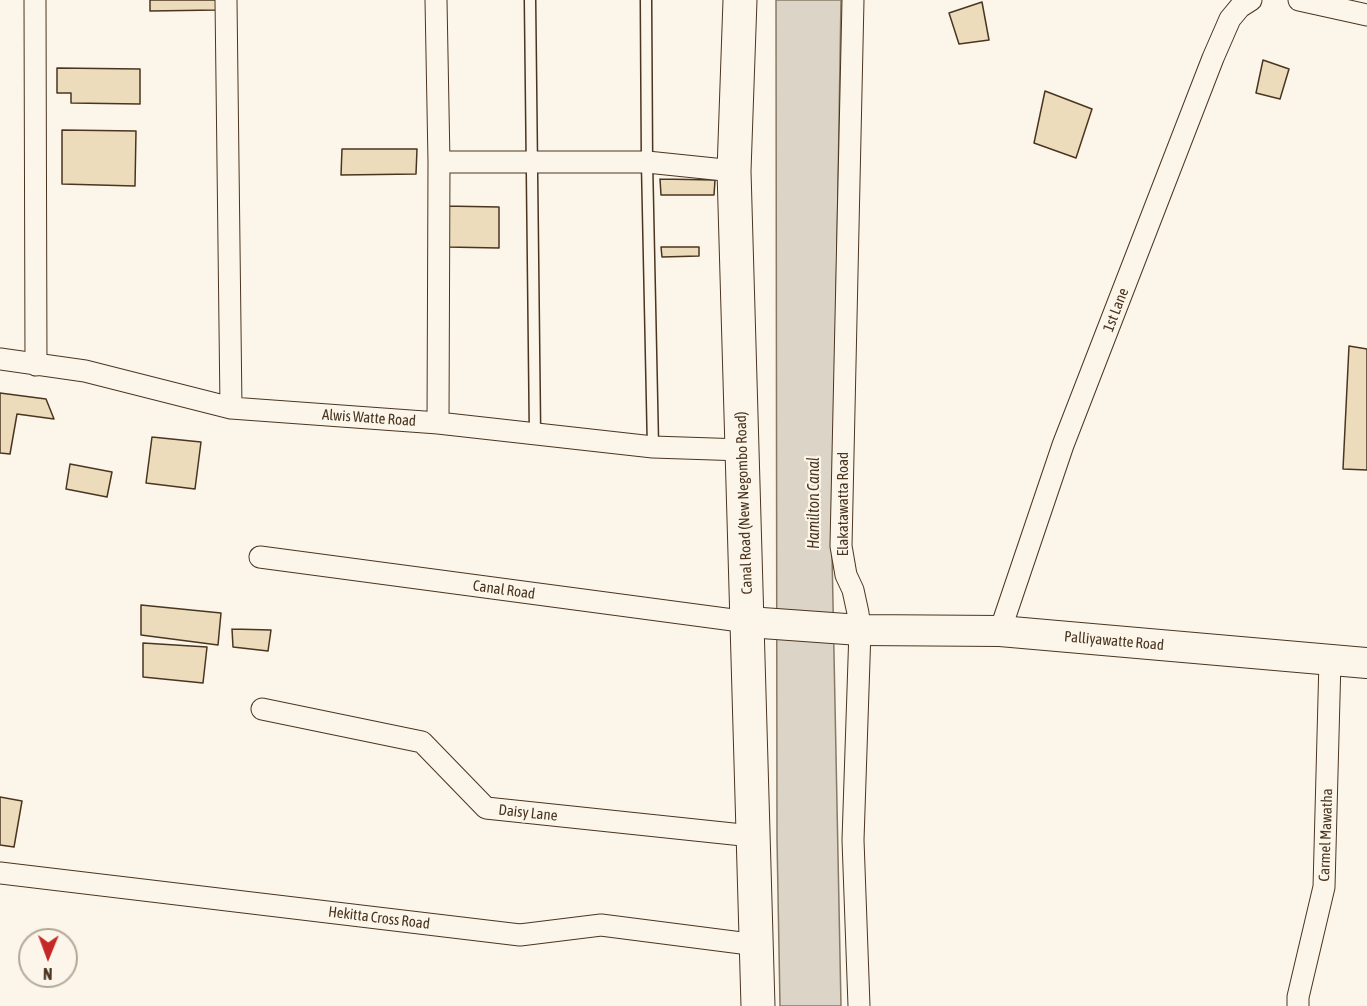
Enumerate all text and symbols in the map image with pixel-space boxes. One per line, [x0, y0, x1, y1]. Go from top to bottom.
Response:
street label: 1st Lane [1099, 285, 1133, 335]
street label: Alwis Watte Road [321, 406, 417, 430]
street label: Canal Road (New Negombo Road) [732, 411, 756, 595]
street label: Elakatawatta Road [834, 452, 852, 556]
water label: Hamilton Canal [804, 457, 824, 549]
street label: Canal Road [472, 577, 536, 603]
street label: Palliyawatte Road [1063, 628, 1165, 654]
street label: Carmel Mawatha [1315, 788, 1337, 882]
street label: Daisy Lane [498, 801, 558, 825]
street label: Hekitta Cross Road [327, 903, 431, 933]
north arrow [18, 928, 78, 988]
text: N [43, 965, 53, 983]

